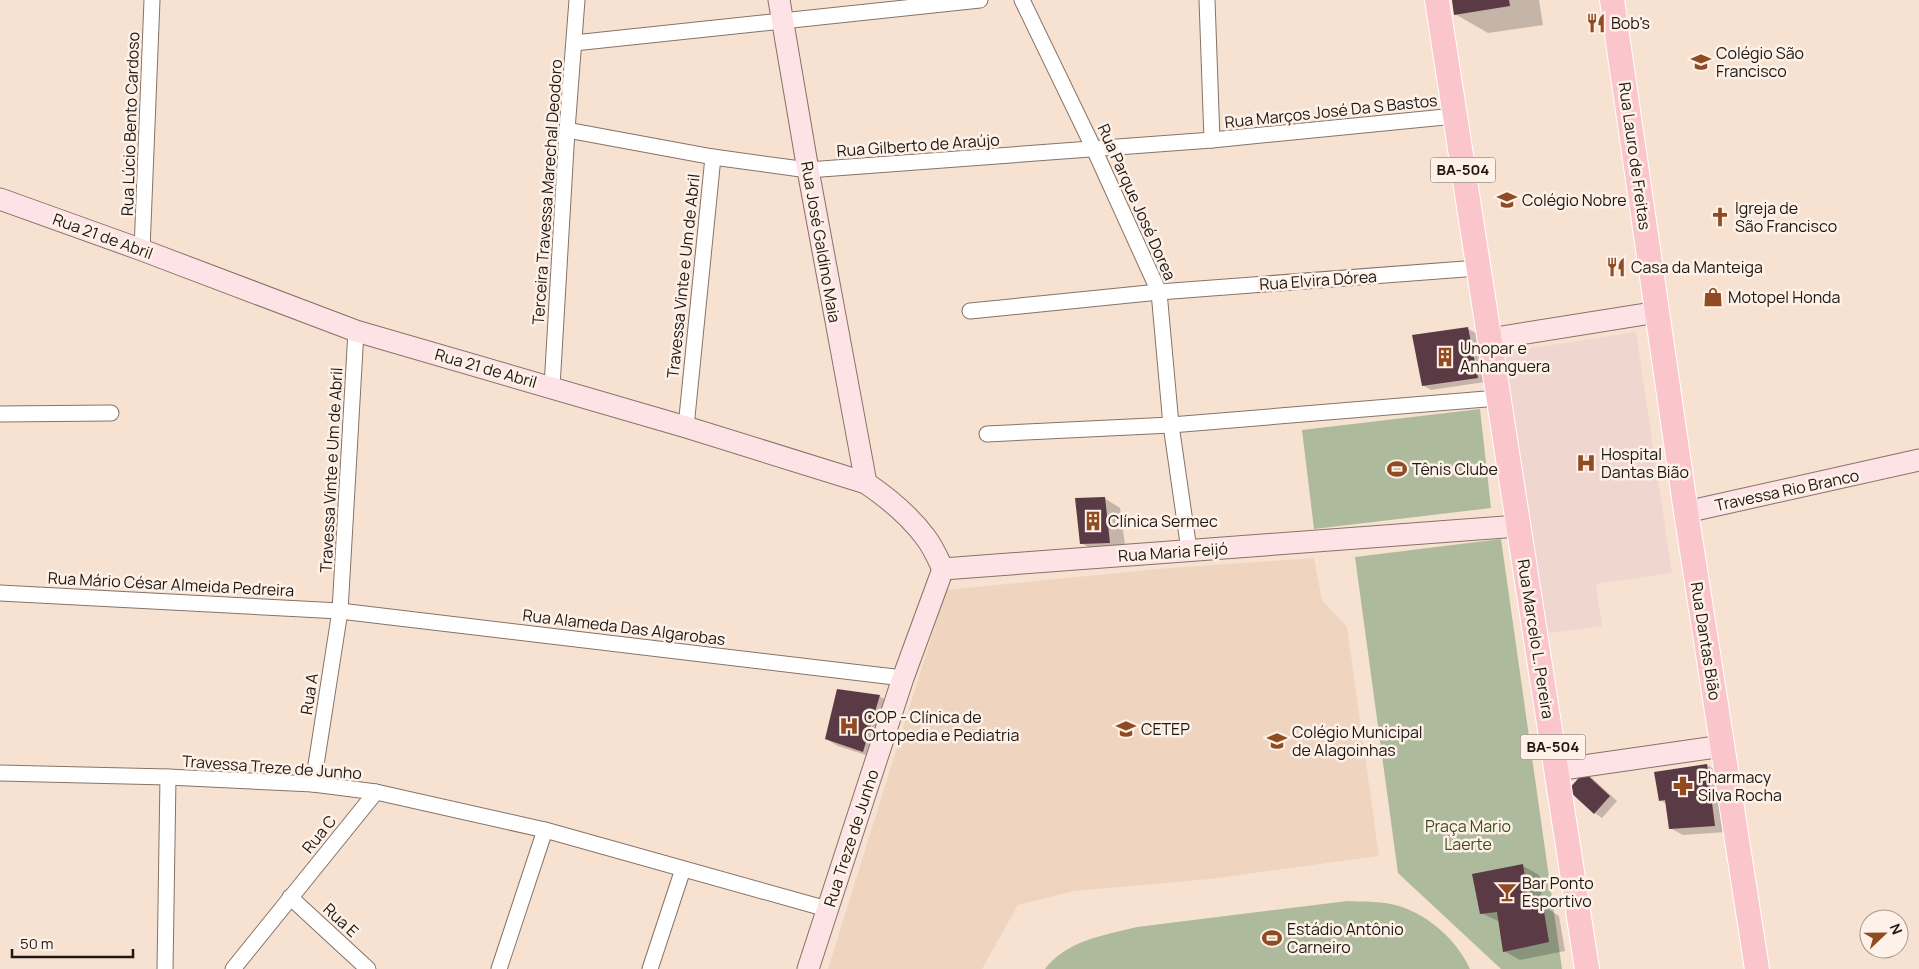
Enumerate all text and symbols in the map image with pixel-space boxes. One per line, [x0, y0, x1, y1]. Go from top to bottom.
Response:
restaurant icon: Bob's [1585, 12, 1607, 34]
place label: Bob's [1611, 12, 1650, 34]
street label: Rua Lúcio Bento Cardoso [116, 32, 144, 216]
place label: Colégio São Francisco [1716, 42, 1804, 82]
school or university icon: Colégio São Francisco [1690, 51, 1712, 73]
street label: Terceira Travessa Marechal Deodoro [527, 58, 567, 326]
street label: Rua Lauro de Freitas [1614, 81, 1656, 231]
street label: Rua Marços José Da S Bastos [1224, 89, 1438, 133]
street label: Rua Parque José Dorea [1093, 120, 1181, 284]
street label: Rua Gilberto de Araújo [836, 128, 1000, 162]
road number: BA-504 [1430, 158, 1496, 182]
street label: Rua José Galdino Maia [796, 160, 846, 324]
street label: Travessa Vinte e Um de Abril [661, 173, 705, 379]
school or university icon: Colégio Nobre [1496, 189, 1518, 211]
place label: Colégio Nobre [1522, 189, 1627, 211]
place label: Igreja de São Francisco [1735, 197, 1837, 237]
church icon: Igreja de São Francisco [1709, 206, 1731, 228]
street label: Rua 21 de Abril [50, 208, 156, 264]
restaurant icon: Casa da Manteiga [1605, 256, 1627, 278]
place label: Casa da Manteiga [1631, 256, 1763, 278]
street label: Rua Elvira Dórea [1258, 265, 1378, 295]
shop icon: Motopel Honda [1702, 286, 1724, 308]
place label: Motopel Honda [1728, 286, 1840, 308]
place label: Unopar e Anhanguera [1460, 337, 1550, 377]
street label: Rua 21 de Abril [432, 343, 540, 393]
building icon: Unopar e Anhanguera [1434, 346, 1456, 368]
street label: Travessa Vinte e Um de Abril [315, 367, 347, 573]
place label: Hospital Dantas Bião [1601, 443, 1689, 483]
hospital icon: Hospital Dantas Bião [1575, 452, 1597, 474]
sports icon: Tênis Clube [1386, 458, 1408, 480]
place label: Tênis Clube [1412, 458, 1498, 480]
street label: Travessa Rio Branco [1713, 464, 1861, 516]
building icon: Clínica Sermec [1082, 510, 1104, 532]
place label: Clínica Sermec [1108, 510, 1218, 532]
street label: Rua Maria Feijó [1117, 537, 1229, 567]
street label: Rua Marcelo L. Pereira [1513, 558, 1559, 720]
street label: Rua Mário César Almeida Pedreira [47, 567, 295, 601]
street label: Rua Dantas Bião [1686, 580, 1726, 702]
street label: Rua Alameda Das Algarobas [521, 604, 727, 650]
street label: Rua A [295, 672, 323, 716]
place label: COP - Clínica de Ortopedia e Pediatria [864, 706, 1019, 746]
hospital icon: COP - Clínica de Ortopedia e Pediatria [838, 715, 860, 737]
school or university icon: CETEP [1115, 718, 1137, 740]
place label: CETEP [1141, 718, 1190, 740]
place label: Colégio Municipal de Alagoinhas [1292, 721, 1423, 761]
school or university icon: Colégio Municipal de Alagoinhas [1266, 730, 1288, 752]
road number: BA-504 [1520, 734, 1586, 760]
street label: Travessa Treze de Junho [181, 750, 363, 784]
place label: Pharmacy Silva Rocha [1698, 766, 1782, 806]
street label: Rua Treze de Junho [818, 767, 884, 909]
pharmacy icon: Pharmacy Silva Rocha [1672, 775, 1694, 797]
street label: Rua C [297, 810, 341, 858]
park label: Praça Mario Laerte [1425, 815, 1511, 855]
place label: Bar Ponto Esportivo [1522, 872, 1594, 912]
bar icon: Bar Ponto Esportivo [1496, 881, 1518, 903]
street label: Rua E [319, 898, 363, 942]
north arrow [1859, 909, 1909, 959]
place label: Estádio Antônio Carneiro [1287, 918, 1404, 958]
text: N [1886, 921, 1907, 937]
scale bar [12, 926, 134, 958]
sports icon: Estádio Antônio Carneiro [1261, 927, 1283, 949]
text: 50 m [20, 933, 54, 954]

